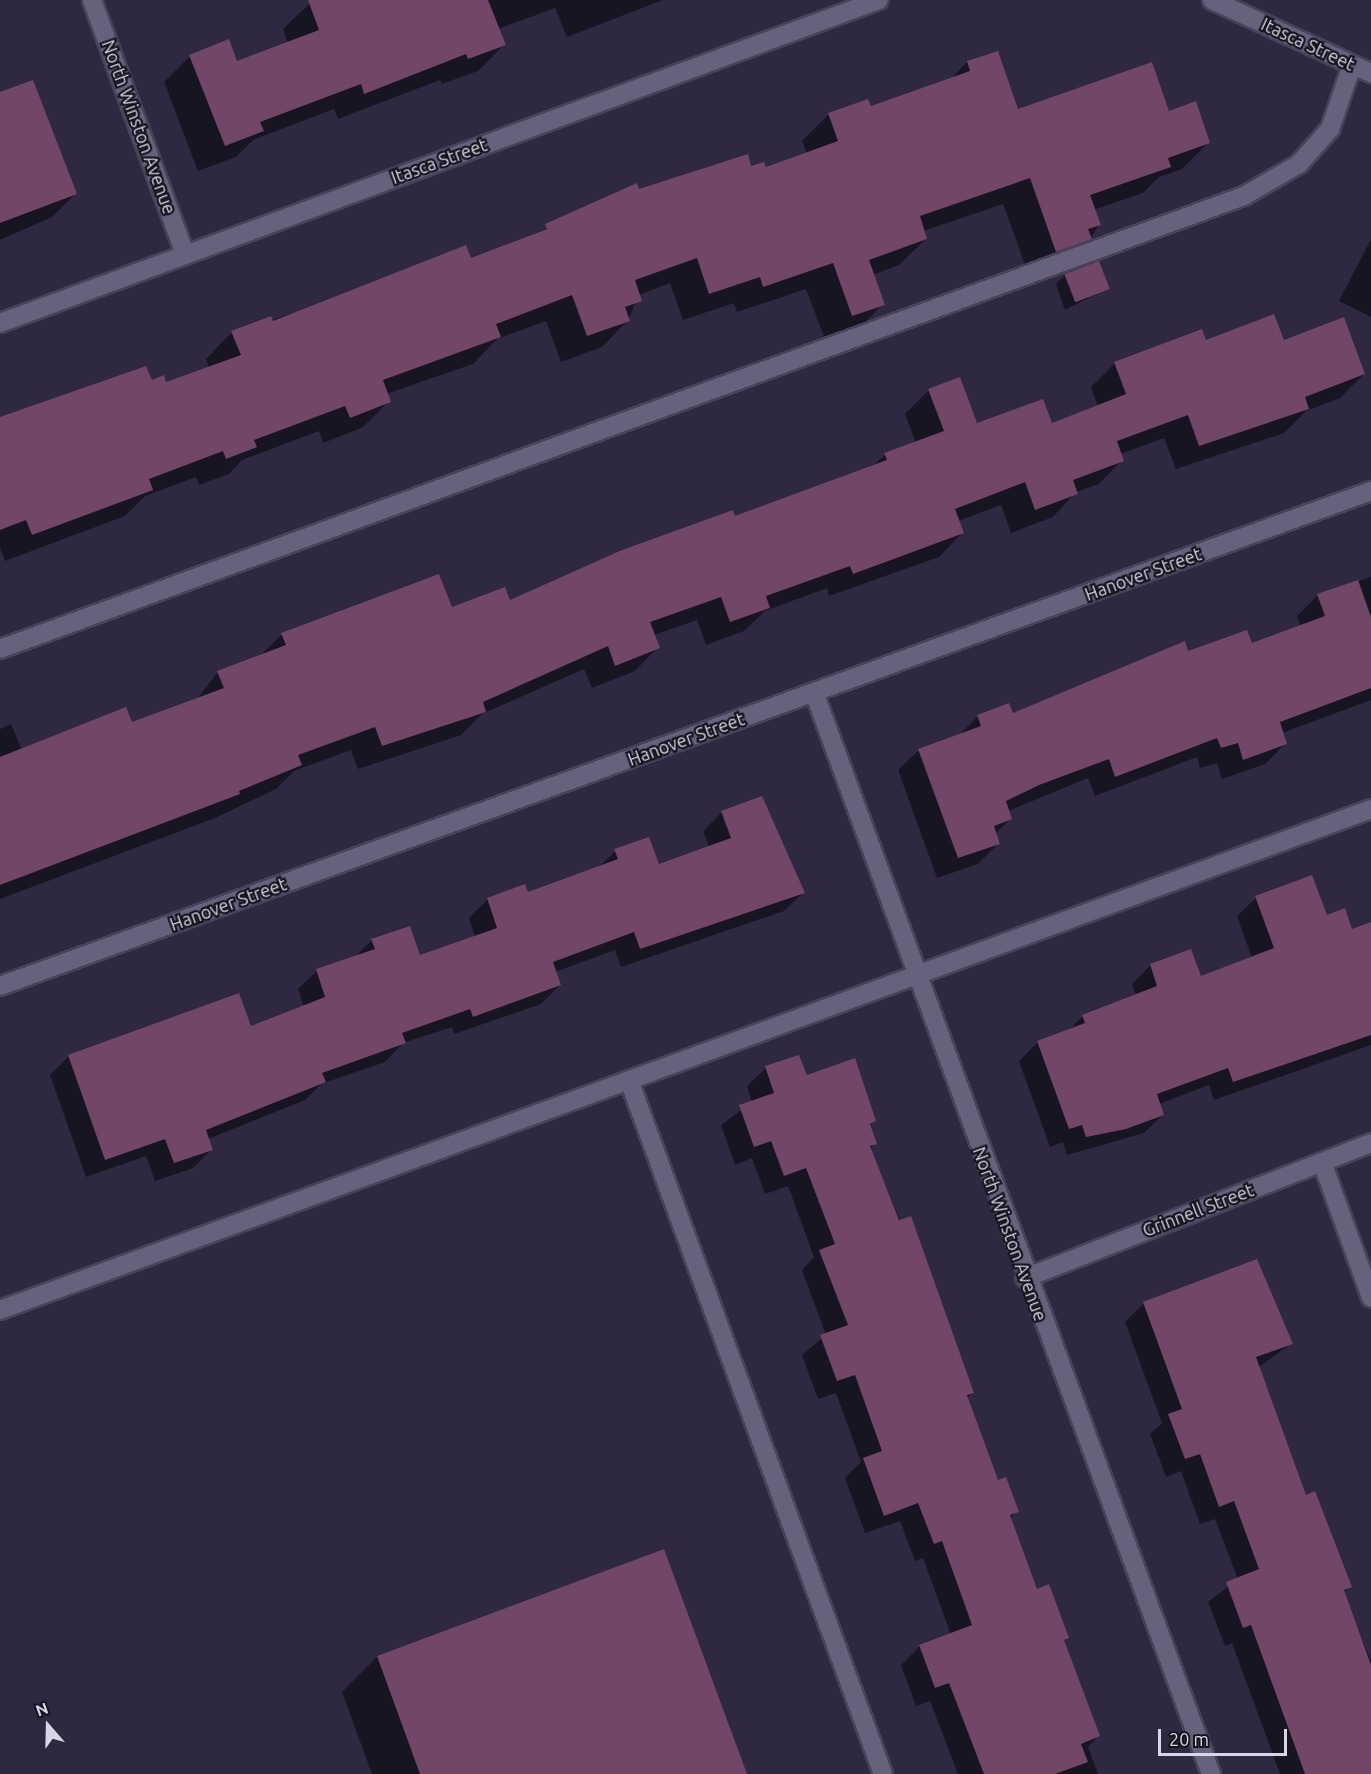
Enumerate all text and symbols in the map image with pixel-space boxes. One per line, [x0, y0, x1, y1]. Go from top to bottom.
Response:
street label: Itasca Street [1258, 13, 1358, 75]
street label: North Winston Avenue [97, 37, 181, 217]
street label: Itasca Street [388, 134, 490, 188]
street label: Hanover Street [1082, 543, 1204, 605]
street label: Hanover Street [625, 708, 747, 770]
street label: Hanover Street [167, 873, 289, 935]
street label: North Winston Avenue [968, 1144, 1052, 1324]
street label: Grinnell Street [1139, 1179, 1257, 1241]
north arrow [18, 1696, 78, 1756]
text: N [33, 1699, 51, 1720]
scale bar [1161, 1717, 1290, 1755]
text: 20 m [1169, 1729, 1209, 1749]

